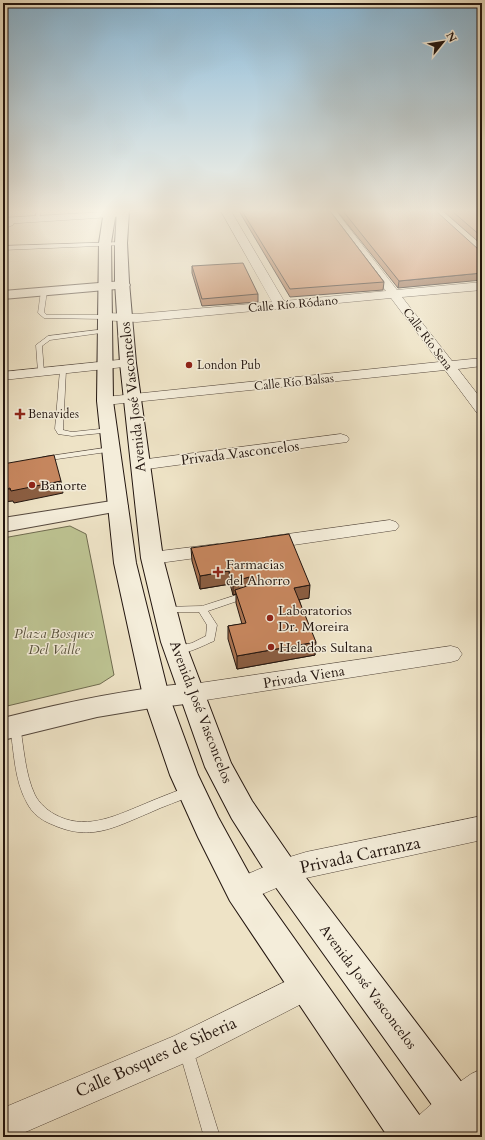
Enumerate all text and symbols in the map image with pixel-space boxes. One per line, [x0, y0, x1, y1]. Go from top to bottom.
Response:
north arrow [423, 22, 463, 62]
text: N [442, 29, 460, 46]
street label: Calle Río Ródano [247, 292, 339, 316]
street label: Calle Río Sena [399, 305, 457, 374]
street label: Avenida José Vasconcelos [116, 321, 150, 473]
place label: London Pub [197, 357, 261, 373]
marker: London Pub [184, 360, 194, 370]
street label: Calle Río Balsas [253, 370, 335, 394]
place label: Benavides [28, 406, 79, 422]
marker: Benavides [15, 409, 25, 419]
street label: Privada Vasconcelos [180, 436, 301, 470]
place label: Banorte [40, 476, 87, 495]
marker: Banorte [27, 480, 37, 490]
place label: Farmacias del Ahorro [226, 555, 291, 590]
marker: Farmacias del Ahorro [213, 567, 223, 577]
place label: Laboratorios Dr. Moreira [278, 601, 352, 636]
marker: Laboratorios Dr. Moreira [265, 613, 275, 623]
park label: Plaza Bosques Del Valle [14, 624, 94, 659]
street label: Avenida José Vasconcelos [165, 638, 237, 786]
place label: Helados Sultana [279, 638, 373, 657]
marker: Helados Sultana [266, 642, 276, 652]
street label: Privada Viena [262, 661, 346, 693]
street label: Privada Carranza [298, 831, 423, 879]
street label: Avenida José Vasconcelos [315, 921, 421, 1053]
street label: Calle Bosques de Siberia [72, 1011, 241, 1103]

